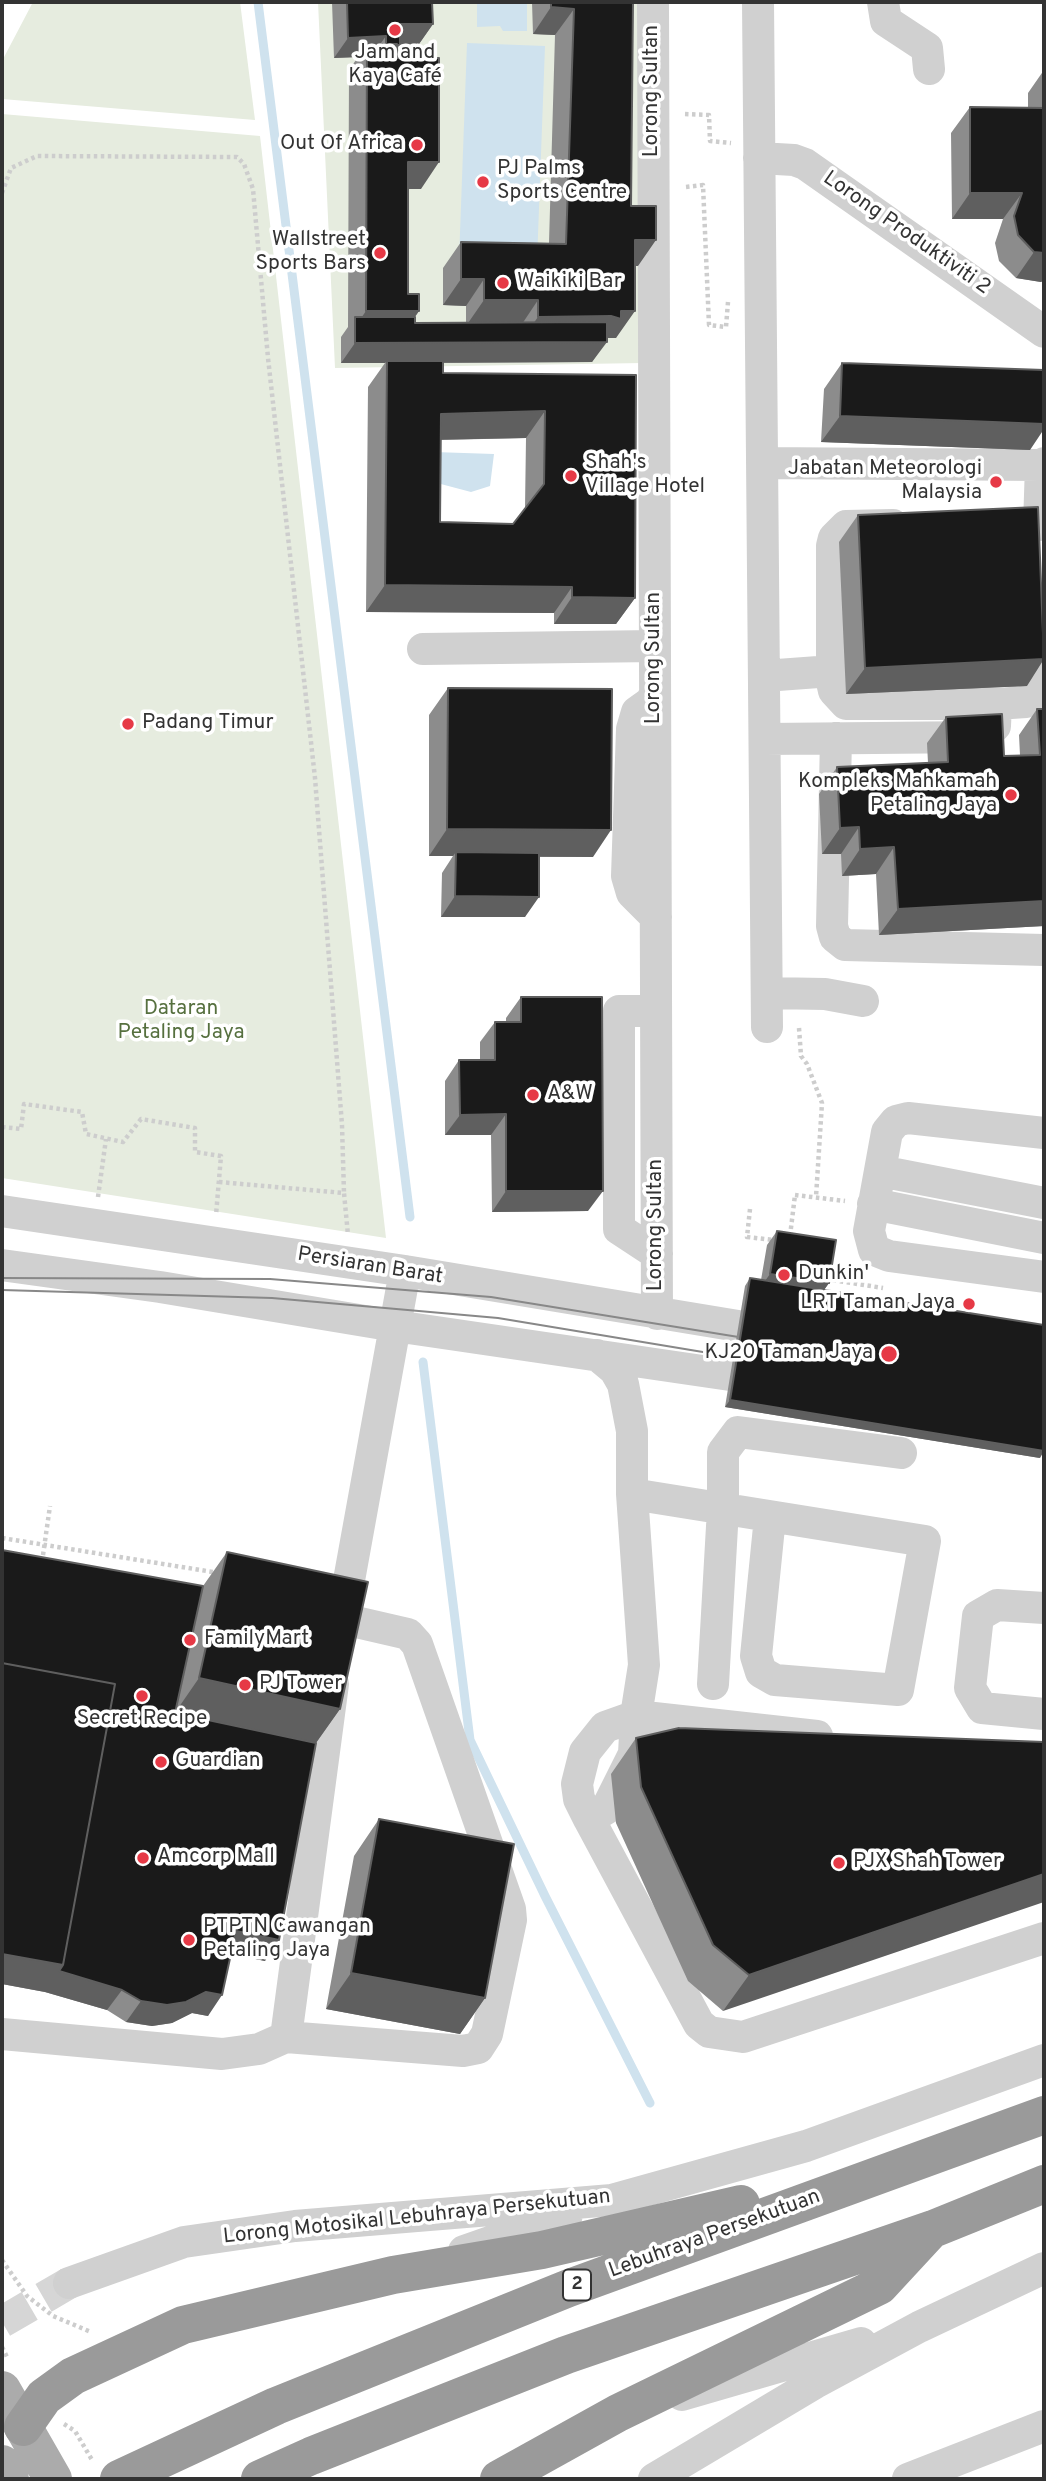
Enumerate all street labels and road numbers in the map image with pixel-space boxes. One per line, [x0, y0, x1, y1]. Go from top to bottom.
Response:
street label: Lorong Sultan [640, 25, 666, 157]
street label: Lorong Produktiviti 2 [817, 167, 995, 301]
street label: Lorong Sultan [642, 592, 668, 724]
street label: Lorong Sultan [644, 1159, 670, 1291]
street label: Persiaran Barat [296, 1243, 444, 1291]
street label: Lorong Motosikal Lebuhraya Persekutuan [222, 2185, 612, 2251]
street label: Lebuhraya Persekutuan [606, 2185, 824, 2285]
road number: 2 [563, 2270, 591, 2300]

